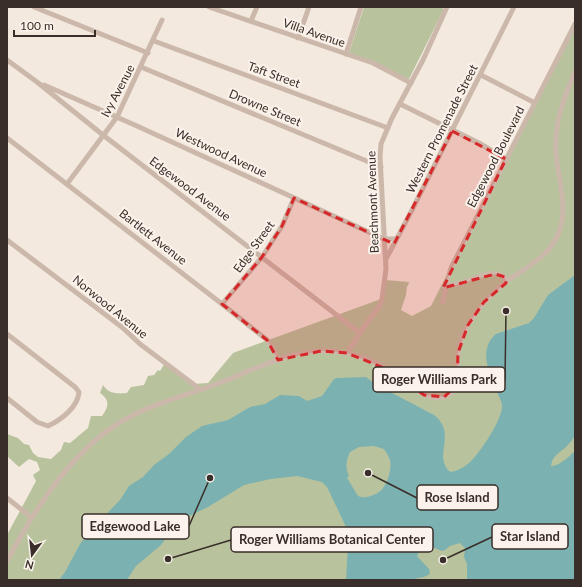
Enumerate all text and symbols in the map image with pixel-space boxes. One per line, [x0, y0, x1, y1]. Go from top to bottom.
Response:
scale bar [14, 12, 95, 38]
street label: Villa Avenue [281, 15, 347, 50]
text: 100 m [20, 18, 54, 33]
street label: Taft Street [246, 58, 303, 91]
street label: Western Promenade Street [402, 61, 481, 196]
street label: Ivy Avenue [97, 62, 138, 120]
street label: Drowne Street [227, 86, 304, 130]
street label: Edgewood Boulevard [464, 104, 528, 210]
street label: Westwood Avenue [173, 125, 270, 180]
street label: Beachmont Avenue [363, 151, 382, 253]
street label: Edgewood Avenue [147, 153, 234, 224]
street label: Bartlett Avenue [116, 205, 190, 268]
street label: Edge Street [230, 217, 278, 276]
street label: Norwood Avenue [70, 272, 151, 341]
callout: Roger Williams Park [373, 367, 505, 392]
text: Roger Williams Park [381, 371, 497, 387]
callout: Rose Island [417, 485, 498, 510]
text: Rose Island [424, 489, 490, 505]
callout: Edgewood Lake [82, 514, 189, 539]
text: Edgewood Lake [90, 518, 181, 534]
callout: Star Island [492, 524, 568, 549]
callout: Roger Williams Botanical Center [231, 527, 433, 552]
text: Star Island [500, 528, 560, 544]
text: Roger Williams Botanical Center [239, 531, 425, 547]
north arrow [12, 535, 52, 575]
text: N [24, 558, 35, 573]

